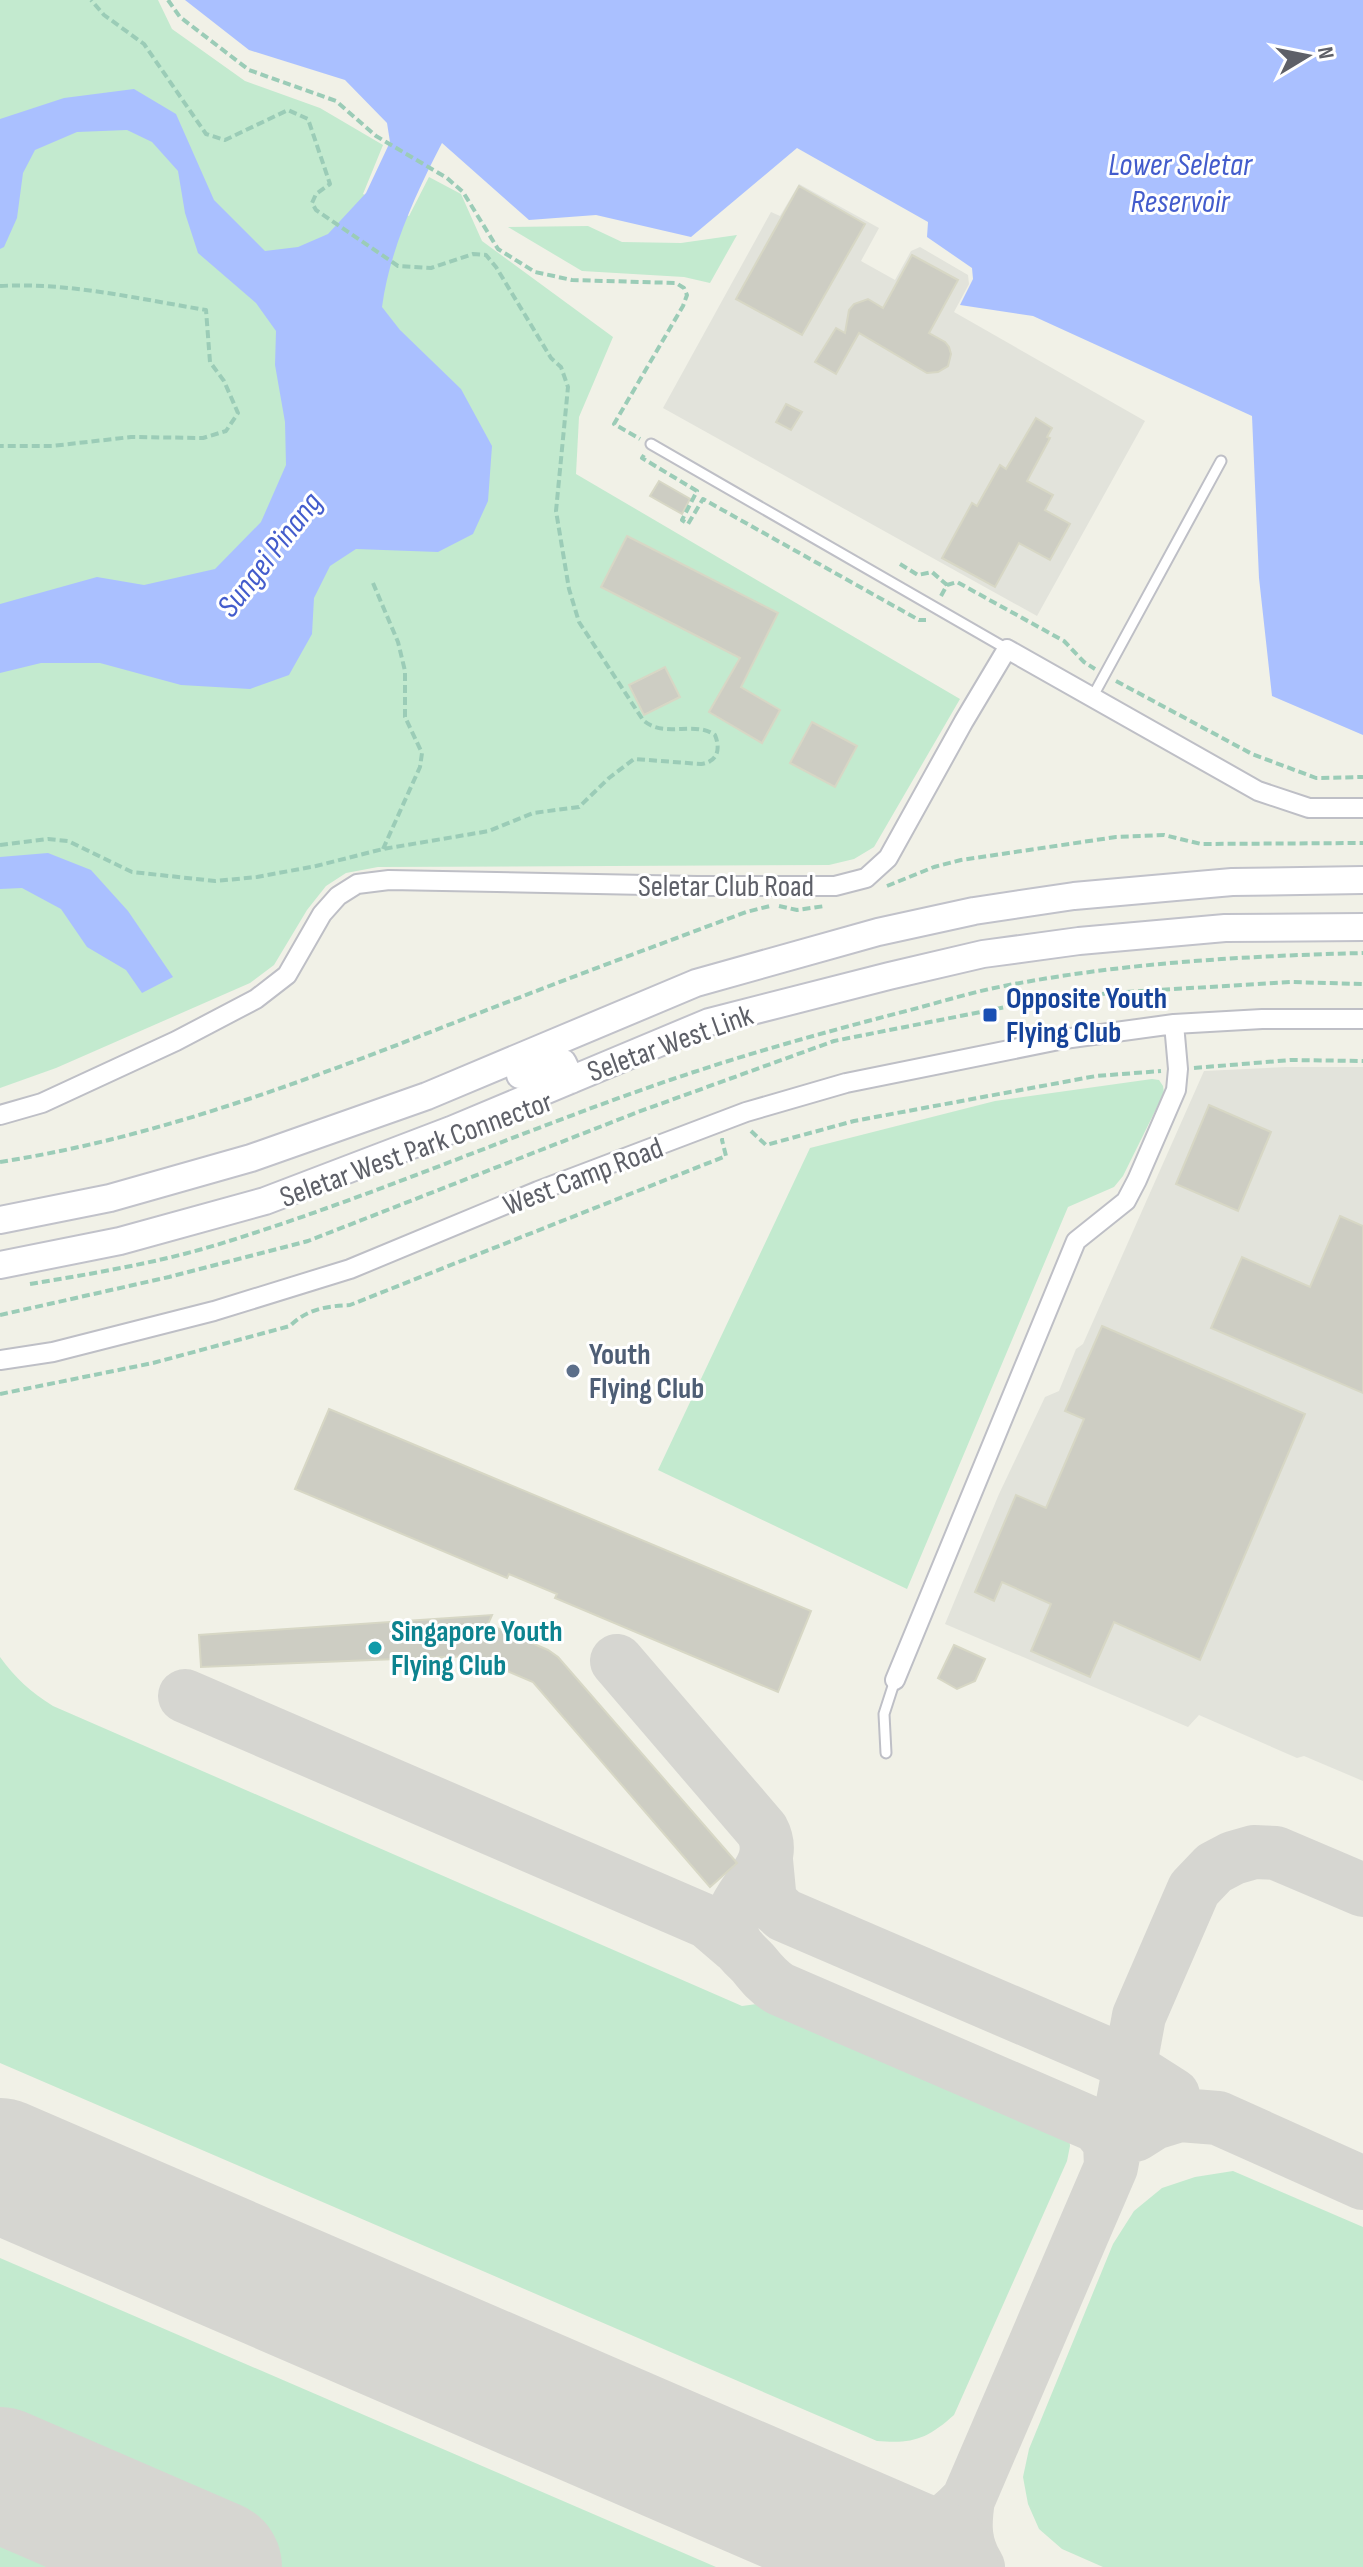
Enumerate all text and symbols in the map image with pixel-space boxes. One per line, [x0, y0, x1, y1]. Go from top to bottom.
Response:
north arrow [1267, 16, 1347, 96]
text: N [1311, 45, 1340, 61]
water label: Lower Seletar Reservoir [1108, 146, 1253, 222]
water label: Sungei Pinang [209, 485, 331, 625]
street label: Seletar Club Road [638, 869, 814, 905]
place label: Opposite Youth Flying Club [1006, 981, 1167, 1051]
street label: Seletar West Link [583, 997, 758, 1090]
marker: Opposite Youth Flying Club [981, 1006, 999, 1024]
street label: Seletar West Park Connector [275, 1084, 558, 1216]
street label: West Camp Road [499, 1130, 668, 1224]
place label: Youth Flying Club [589, 1337, 704, 1407]
marker: Youth Flying Club [564, 1362, 582, 1380]
place label: Singapore Youth Flying Club [391, 1614, 563, 1684]
marker: Singapore Youth Flying Club [366, 1639, 384, 1657]

